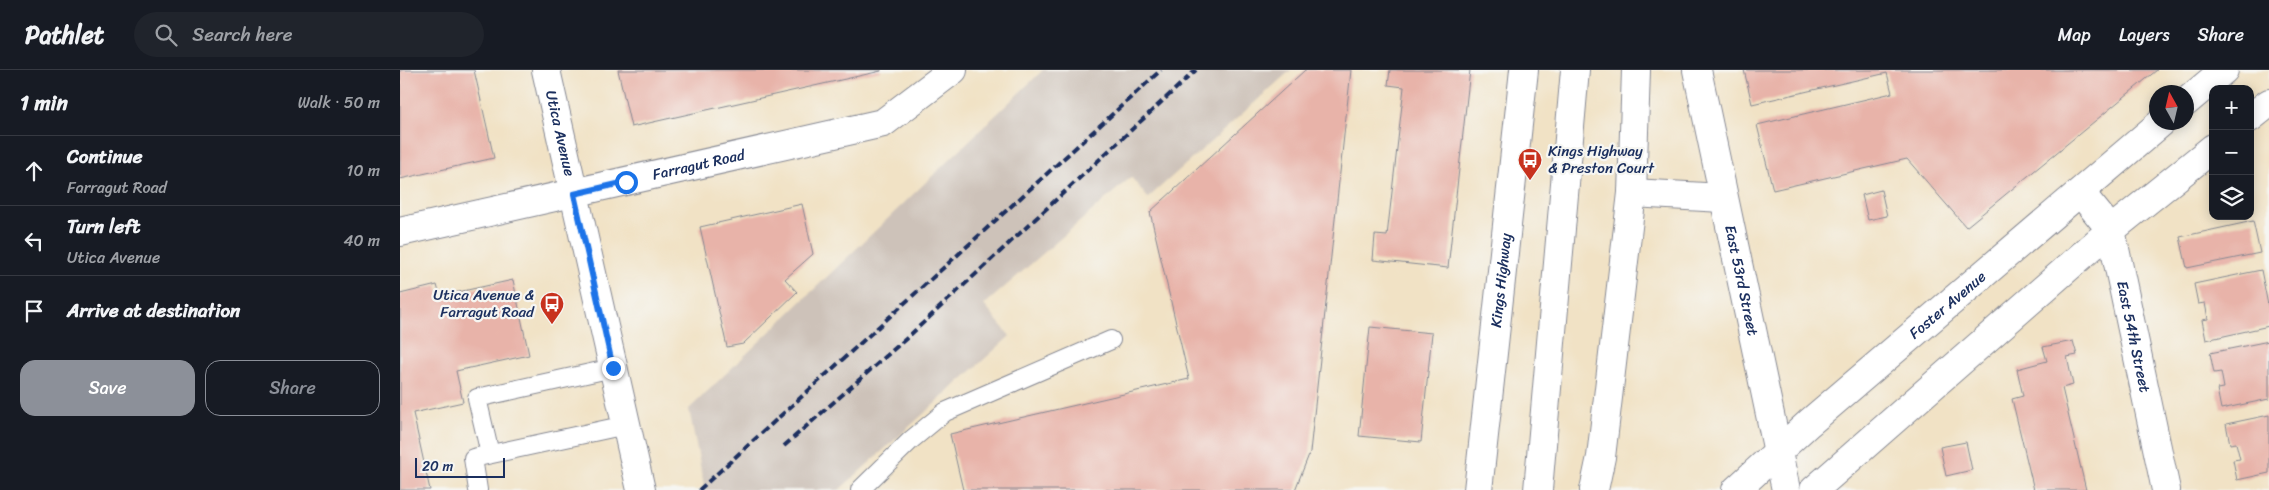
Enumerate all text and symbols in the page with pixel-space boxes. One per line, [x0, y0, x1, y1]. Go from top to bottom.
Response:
search box [134, 12, 484, 57]
text: Pathlet [25, 14, 104, 56]
text: Search here [192, 18, 292, 51]
text: Map [2058, 19, 2091, 51]
text: Layers [2119, 19, 2170, 51]
text: Share [2198, 19, 2244, 51]
icon: search [152, 21, 180, 49]
text: 1 min [20, 84, 68, 122]
north arrow [2149, 85, 2194, 130]
map controls [2209, 85, 2254, 220]
button: + [2209, 85, 2254, 130]
text: Walk · 50 m [298, 88, 380, 117]
street label: Utica Avenue [538, 88, 583, 179]
button: − [2209, 130, 2254, 175]
place label: Kings Highway & Preston Court [1548, 138, 1655, 181]
text: Continue [67, 140, 143, 173]
street label: Farragut Road [650, 141, 748, 188]
bus stop icon: Kings Highway & Preston Court [1517, 147, 1543, 181]
text: 10 m [347, 156, 380, 185]
icon: ahead [20, 157, 48, 185]
route start [615, 171, 638, 194]
text: Farragut Road [67, 173, 167, 202]
button: layers [2209, 175, 2254, 220]
text: Turn left [67, 210, 140, 243]
street label: East 53rd Street [1717, 222, 1766, 339]
text: 40 m [343, 226, 380, 255]
icon: left [20, 227, 48, 255]
street label: Kings Highway [1483, 231, 1519, 329]
text: Utica Avenue [67, 243, 160, 272]
street label: Foster Avenue [1903, 264, 1992, 346]
street label: East 54th Street [2109, 278, 2158, 395]
place label: Utica Avenue & Farragut Road [433, 282, 535, 325]
bus stop icon: Utica Avenue & Farragut Road [539, 291, 565, 325]
text: Arrive at destination [67, 294, 240, 327]
icon: arrive [20, 297, 48, 325]
route end [602, 357, 625, 380]
button: Save [20, 360, 195, 416]
button: Share [205, 360, 380, 416]
text: 20 m [422, 454, 453, 479]
scale bar [415, 455, 505, 478]

